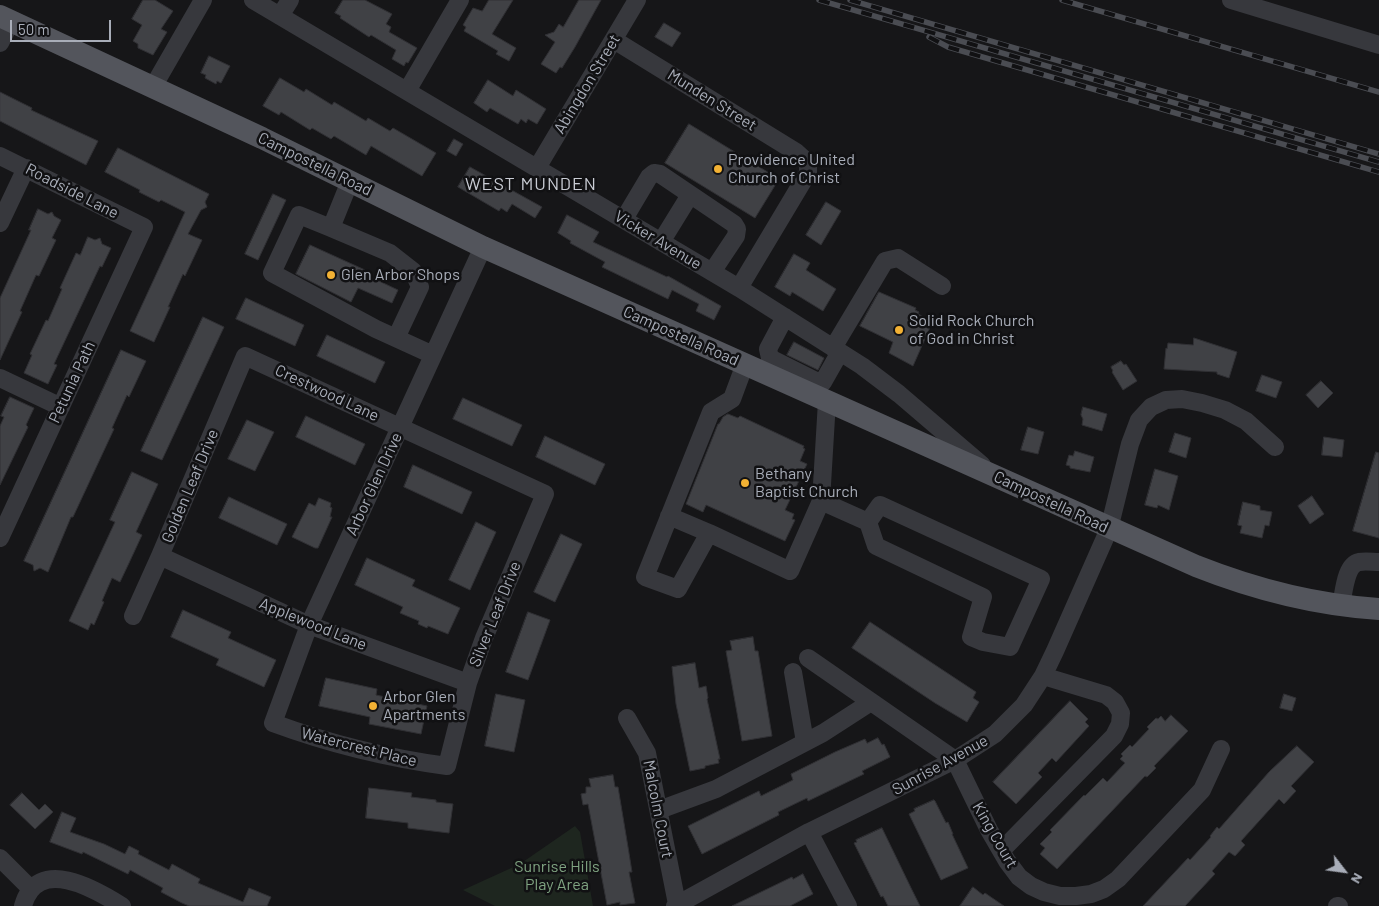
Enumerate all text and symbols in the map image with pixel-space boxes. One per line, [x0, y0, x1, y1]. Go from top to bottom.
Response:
scale bar [12, 10, 114, 42]
text: 50 m [18, 20, 50, 38]
street label: Abingdon Street [550, 31, 624, 137]
street label: Munden Street [664, 65, 760, 135]
street label: Campostella Road [255, 128, 375, 200]
place label: Providence United Church of Christ [728, 150, 855, 188]
street label: Roadside Lane [22, 159, 122, 223]
marker: Providence United Church of Christ [712, 163, 724, 175]
district label: WEST MUNDEN [464, 173, 598, 195]
street label: Vicker Avenue [611, 207, 705, 273]
place label: Glen Arbor Shops [341, 265, 460, 285]
marker: Glen Arbor Shops [325, 269, 337, 281]
street label: Campostella Road [620, 302, 742, 370]
place label: Solid Rock Church of God in Christ [909, 311, 1034, 349]
marker: Solid Rock Church of God in Christ [893, 324, 905, 336]
street label: Petunia Path [45, 338, 99, 426]
street label: Crestwood Lane [272, 361, 382, 425]
street label: Golden Leaf Drive [157, 426, 223, 546]
street label: Arbor Glen Drive [342, 429, 406, 539]
place label: Bethany Baptist Church [755, 464, 858, 502]
street label: Campostella Road [991, 467, 1111, 537]
marker: Bethany Baptist Church [739, 477, 751, 489]
street label: Silver Leaf Drive [465, 558, 525, 670]
street label: Applewood Lane [256, 594, 370, 654]
place label: Arbor Glen Apartments [383, 687, 465, 725]
marker: Arbor Glen Apartments [367, 700, 379, 712]
street label: Watercrest Place [299, 723, 419, 771]
street label: Sunrise Avenue [889, 731, 991, 799]
street label: Malcolm Court [639, 758, 677, 860]
street label: King Court [968, 799, 1022, 871]
north arrow [1319, 846, 1369, 896]
park label: Sunrise Hills Play Area [514, 857, 600, 895]
text: N [1348, 870, 1367, 887]

